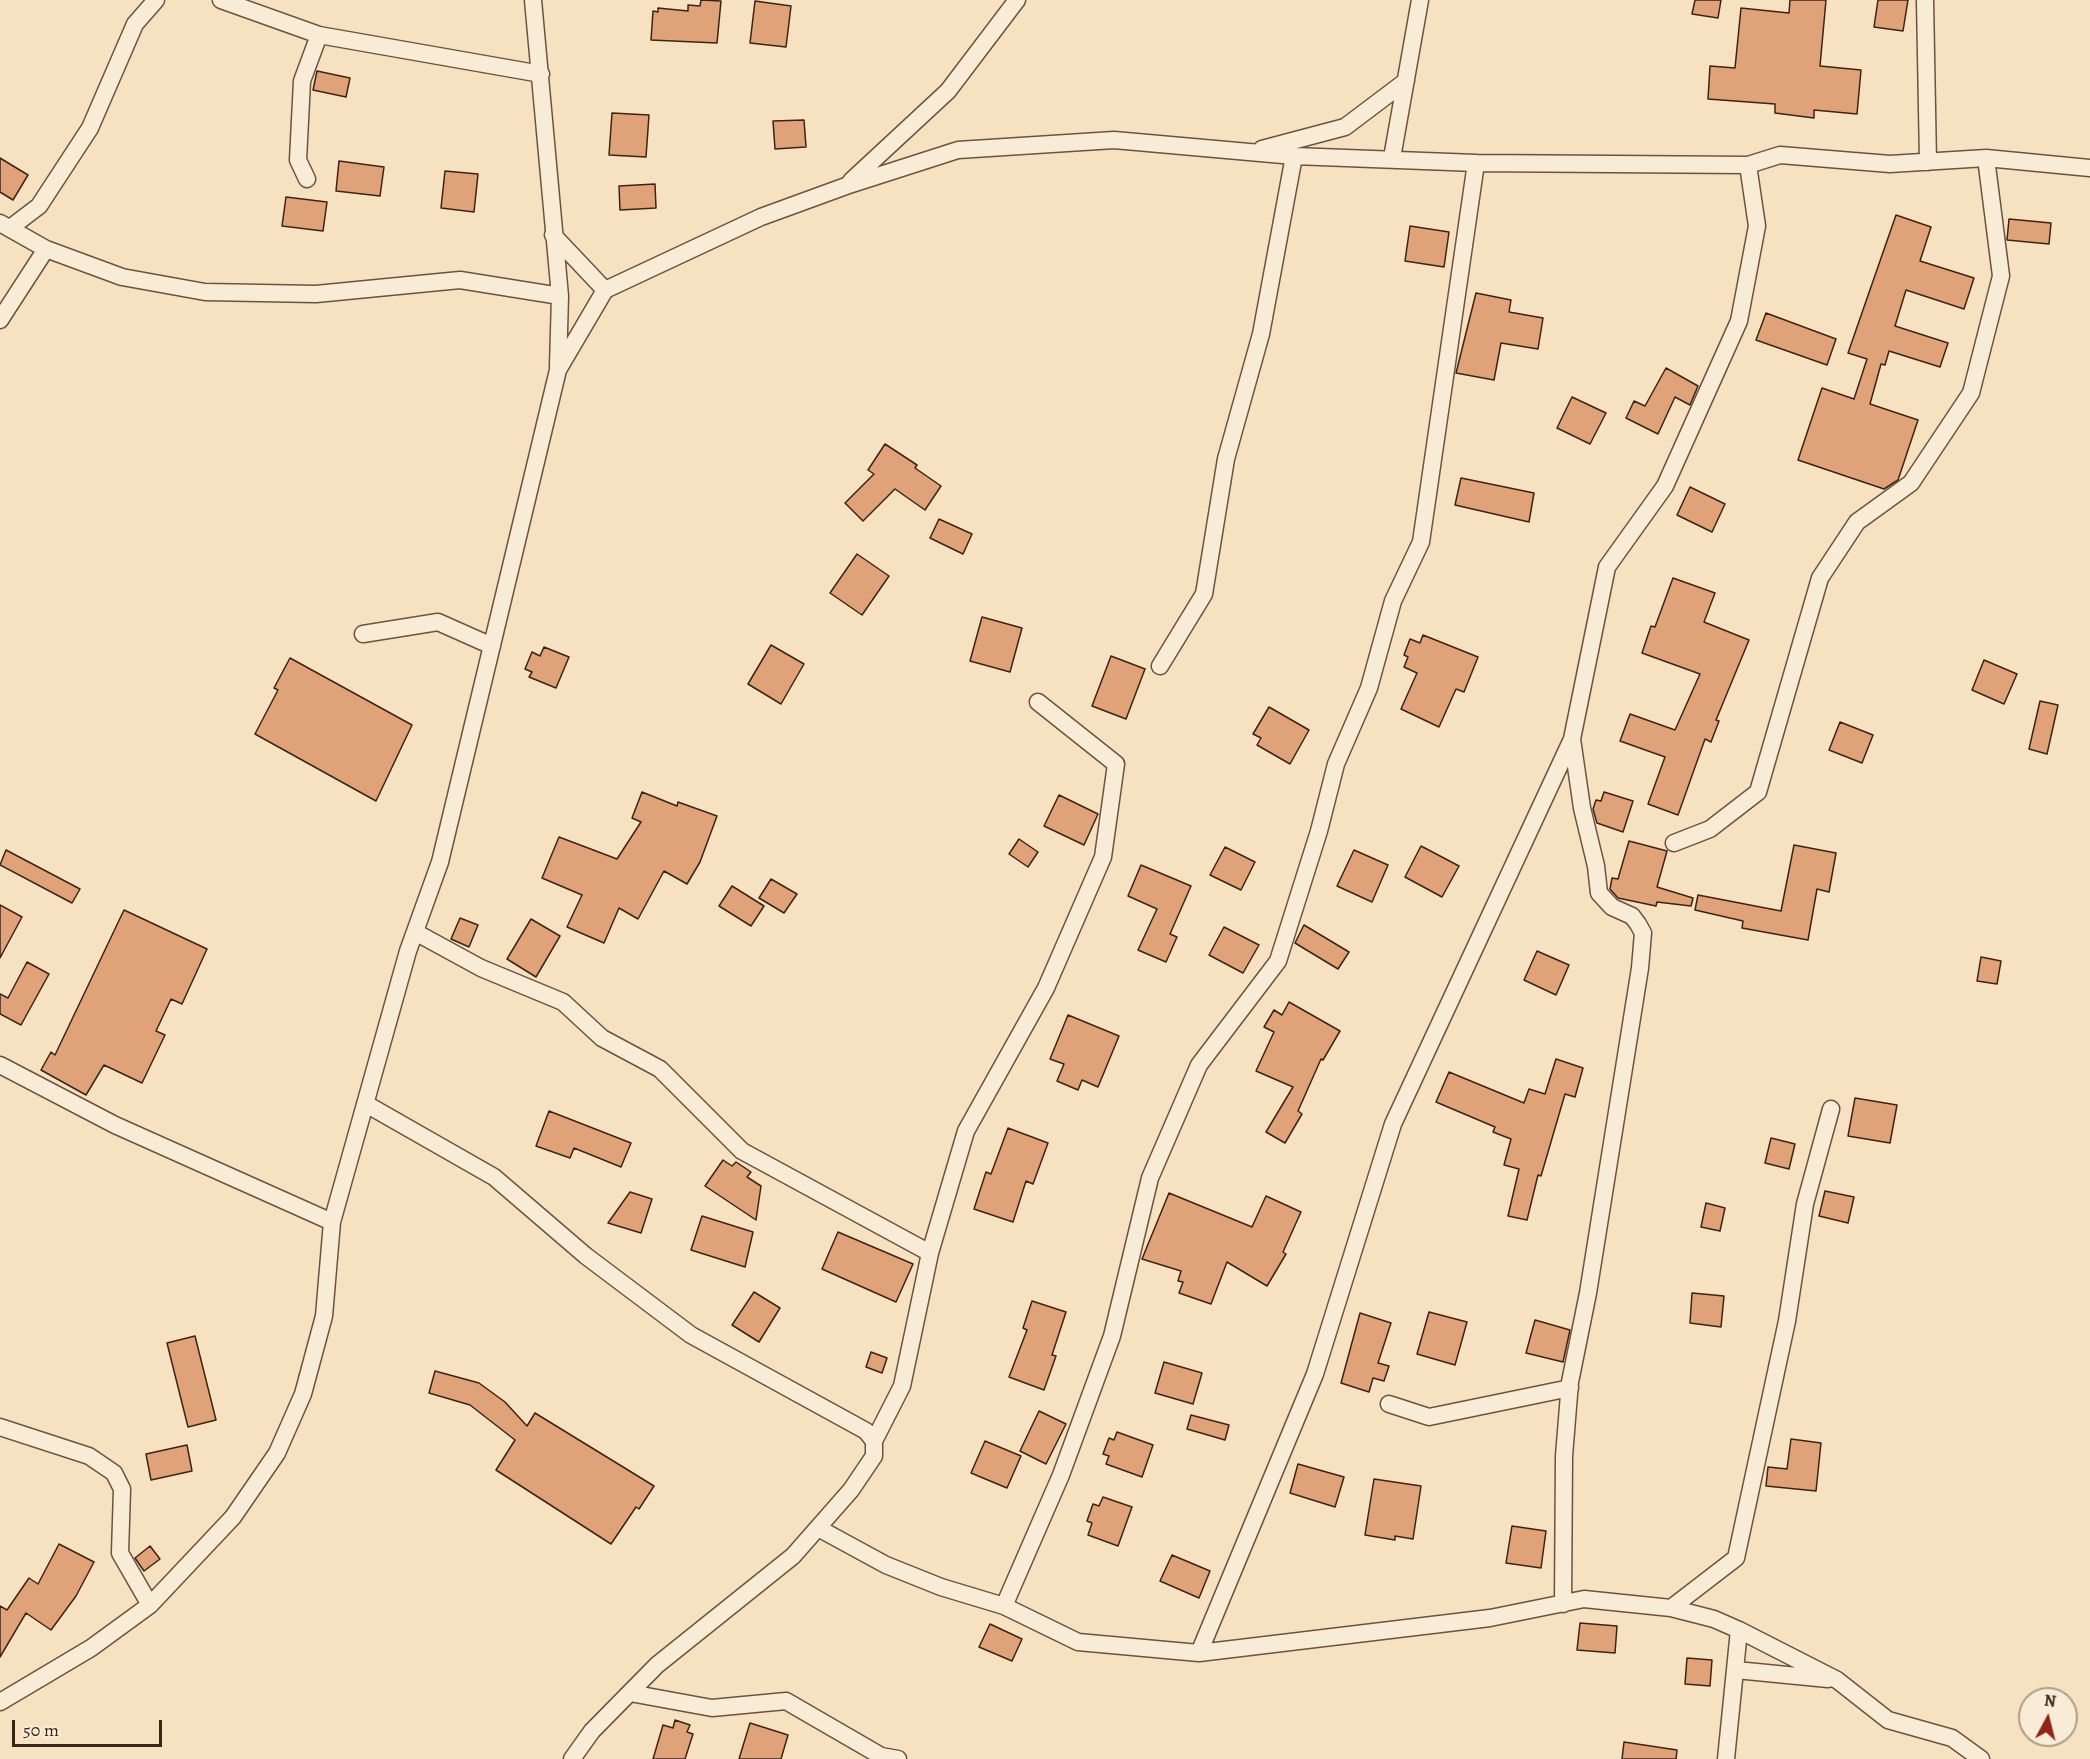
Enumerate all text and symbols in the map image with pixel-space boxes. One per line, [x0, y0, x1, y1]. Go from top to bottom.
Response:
north arrow [2018, 1687, 2078, 1747]
text: N [2043, 1689, 2057, 1713]
scale bar [15, 1708, 165, 1746]
text: 50 m [23, 1718, 59, 1742]

